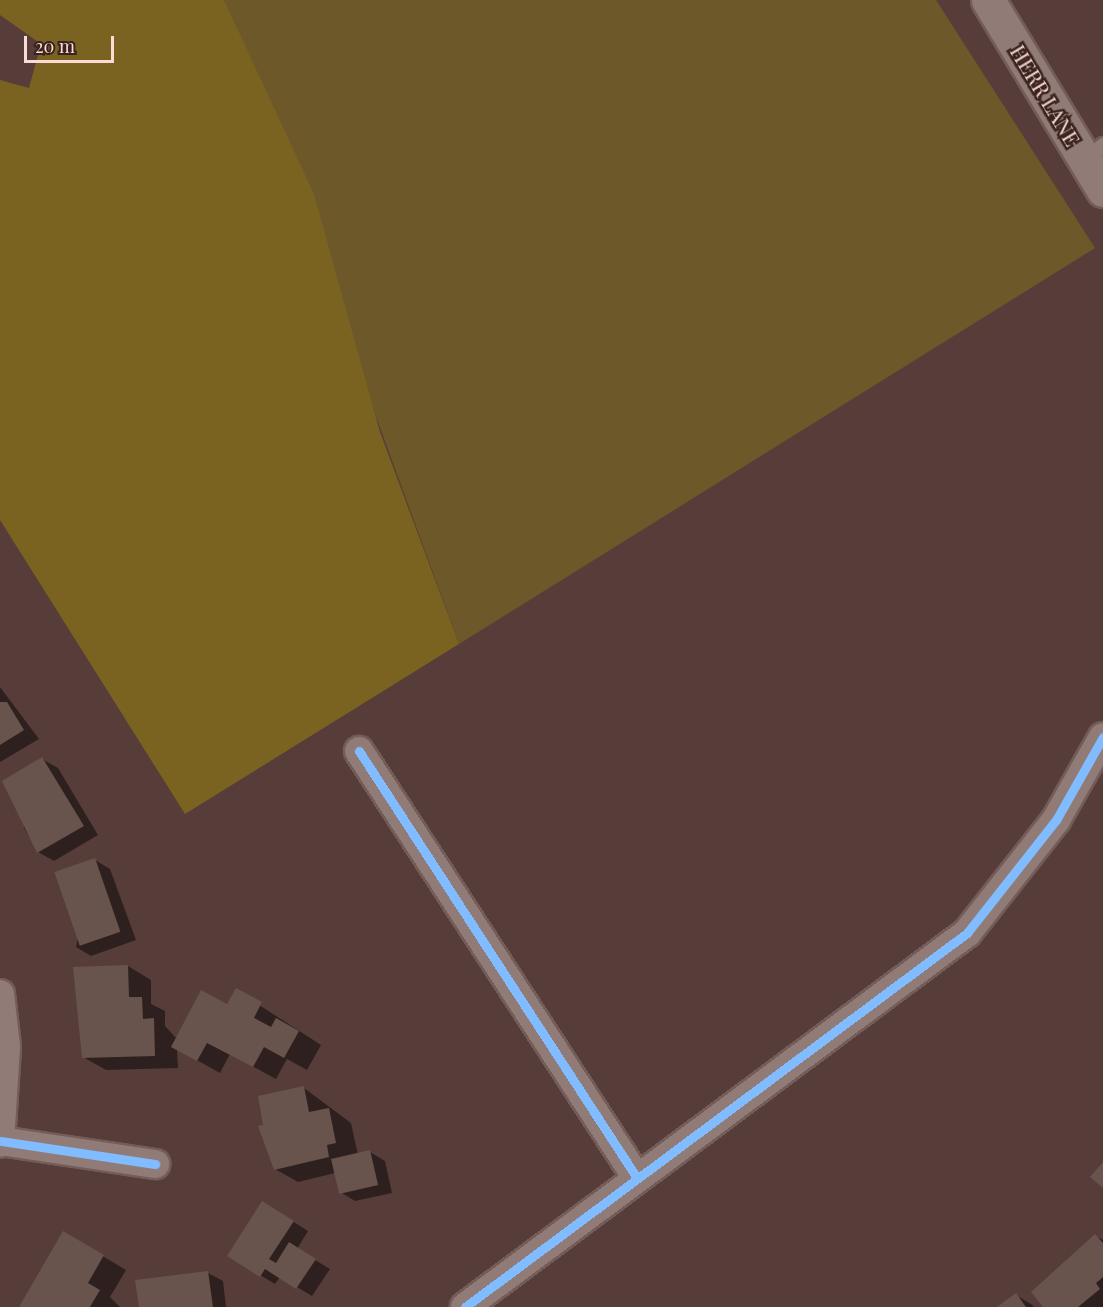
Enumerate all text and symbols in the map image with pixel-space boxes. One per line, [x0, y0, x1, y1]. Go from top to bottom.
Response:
scale bar [27, 24, 117, 62]
text: 20 m [35, 34, 75, 58]
street label: HERR LANE [1006, 40, 1086, 150]

